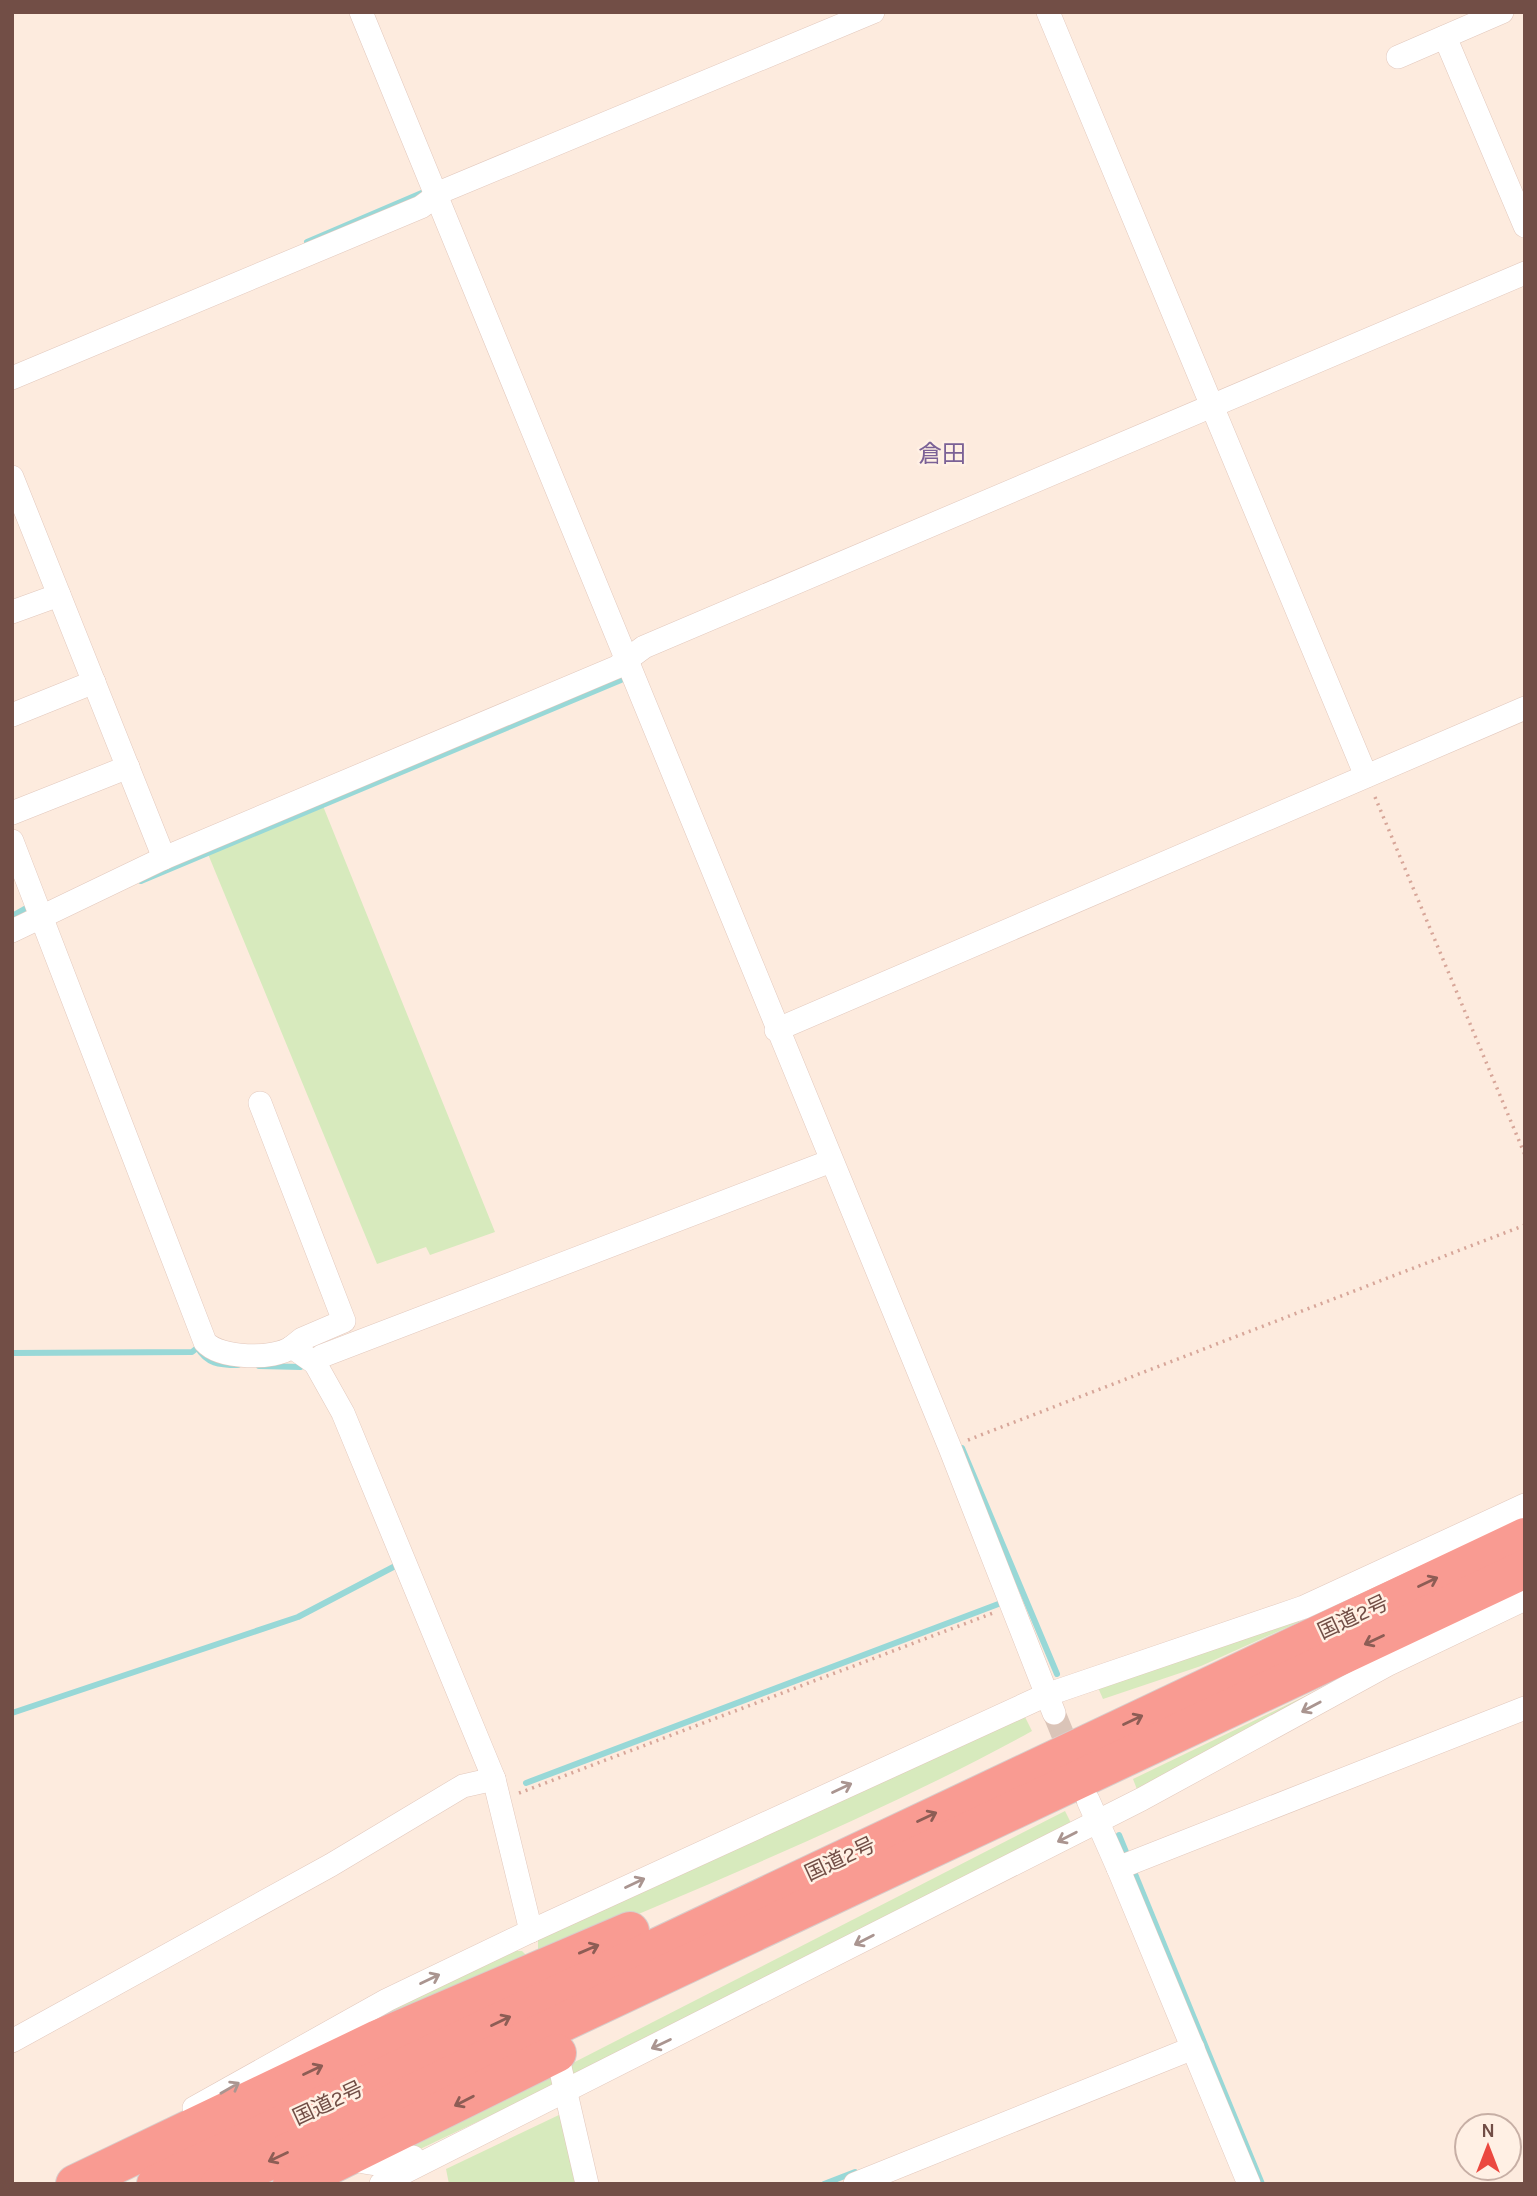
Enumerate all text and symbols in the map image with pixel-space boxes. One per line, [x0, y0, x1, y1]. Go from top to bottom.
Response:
district label: 倉田 [918, 440, 966, 468]
one-way arrow [1417, 1575, 1438, 1589]
street label: 国道2号 [1314, 1590, 1392, 1644]
one-way arrow [1364, 1634, 1385, 1647]
one-way arrow [1301, 1700, 1321, 1714]
one-way arrow [1122, 1713, 1143, 1727]
one-way arrow [831, 1781, 852, 1794]
one-way arrow [916, 1810, 937, 1823]
one-way arrow [1057, 1831, 1078, 1845]
street label: 国道2号 [801, 1832, 879, 1886]
one-way arrow [624, 1876, 646, 1889]
one-way arrow [854, 1933, 875, 1947]
one-way arrow [577, 1942, 599, 1955]
one-way arrow [419, 1972, 440, 1986]
one-way arrow [490, 2013, 511, 2027]
one-way arrow [651, 2037, 672, 2051]
one-way arrow [302, 2063, 323, 2076]
street label: 国道2号 [289, 2076, 367, 2130]
one-way arrow [219, 2081, 239, 2095]
one-way arrow [454, 2094, 475, 2108]
north arrow [1453, 2112, 1523, 2182]
text: N [1481, 2120, 1495, 2142]
one-way arrow [268, 2150, 289, 2164]

